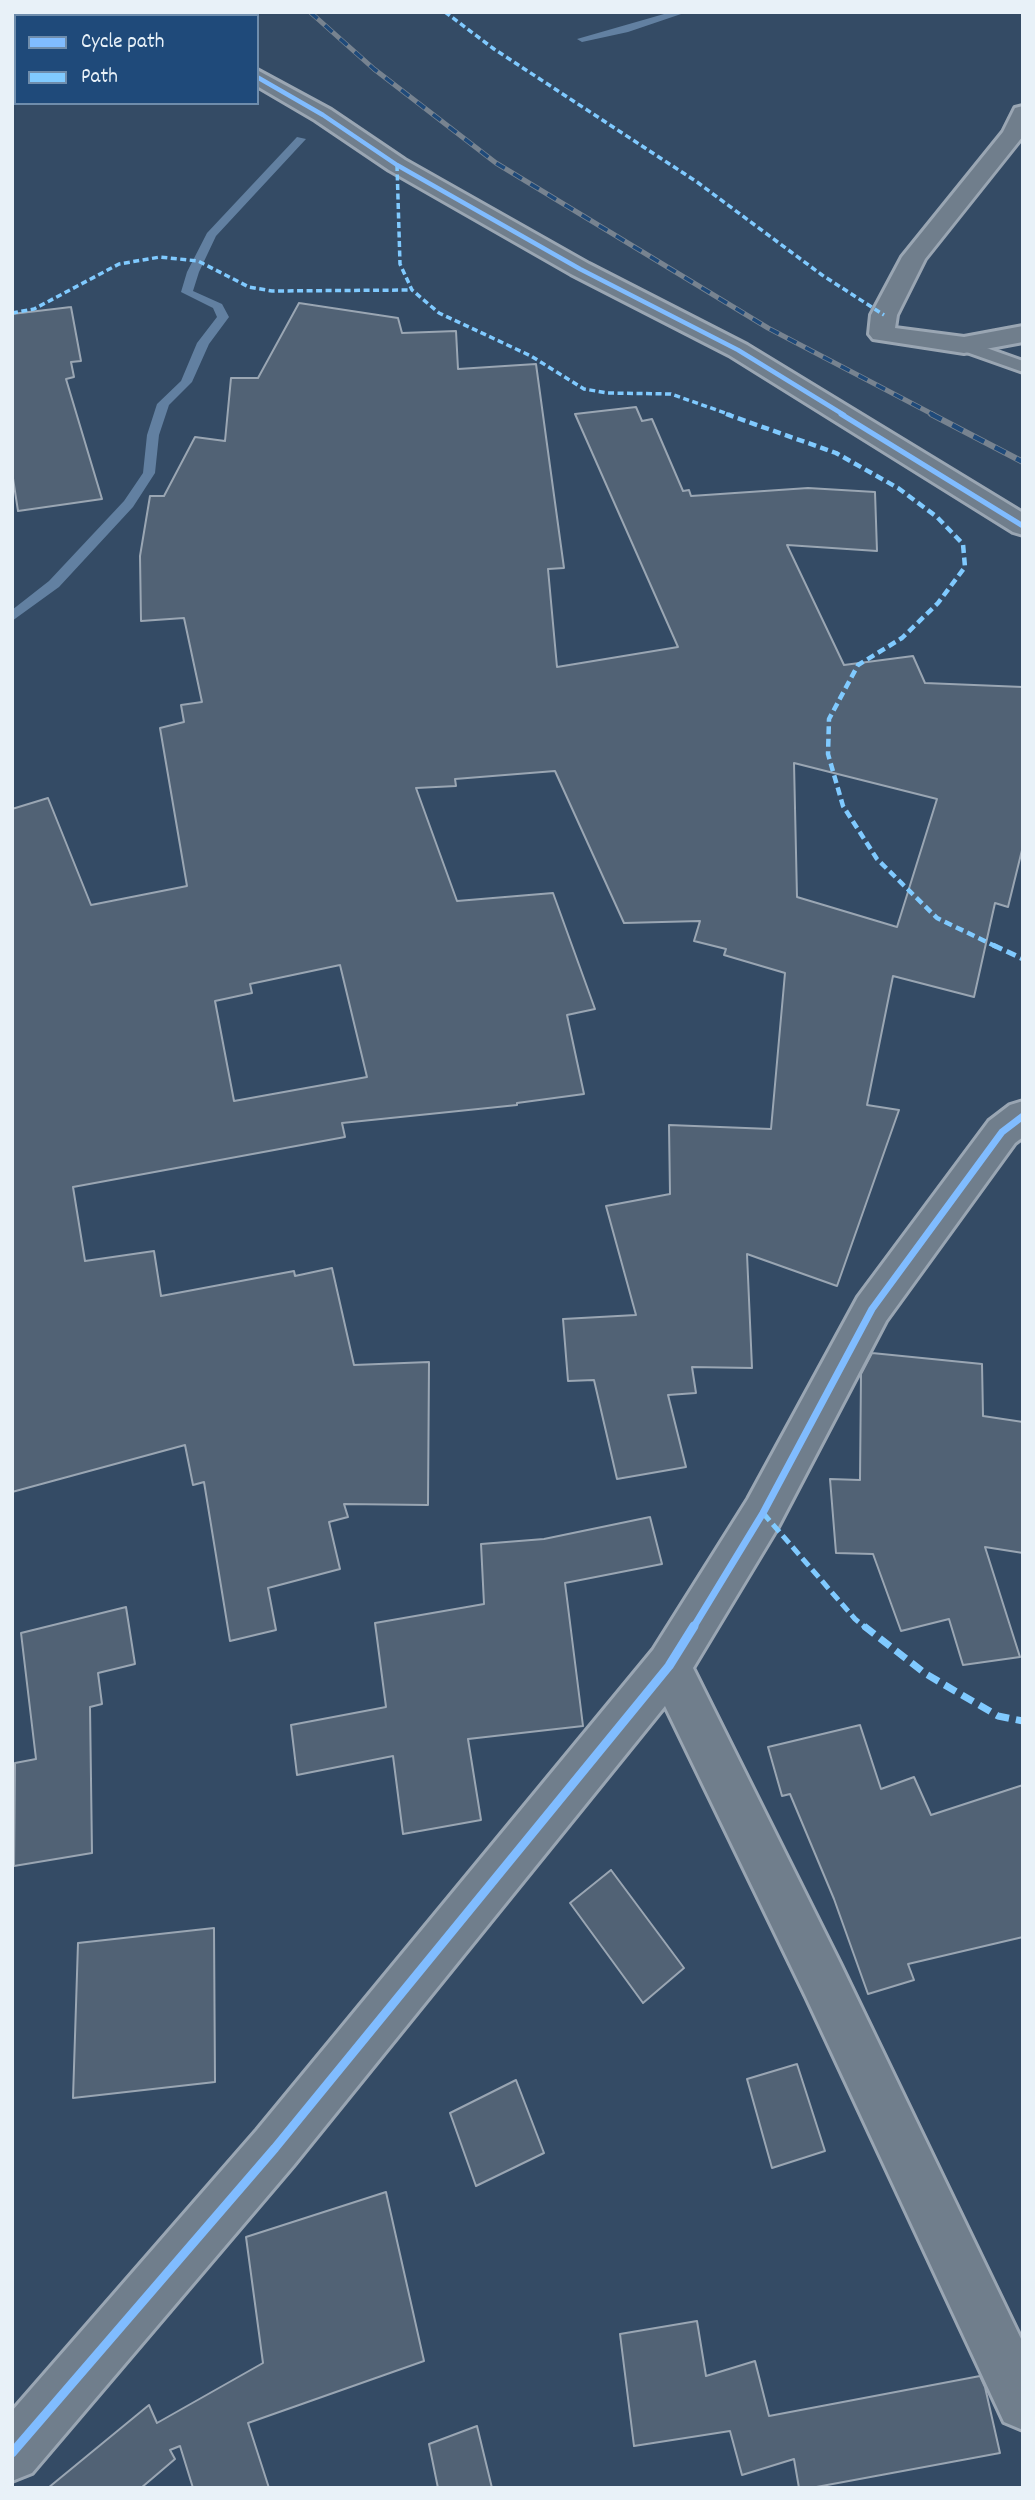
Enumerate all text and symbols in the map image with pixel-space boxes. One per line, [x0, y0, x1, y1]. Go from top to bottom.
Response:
legend [14, 14, 259, 105]
text: Cycle path [81, 28, 164, 58]
text: Path [81, 63, 118, 93]

